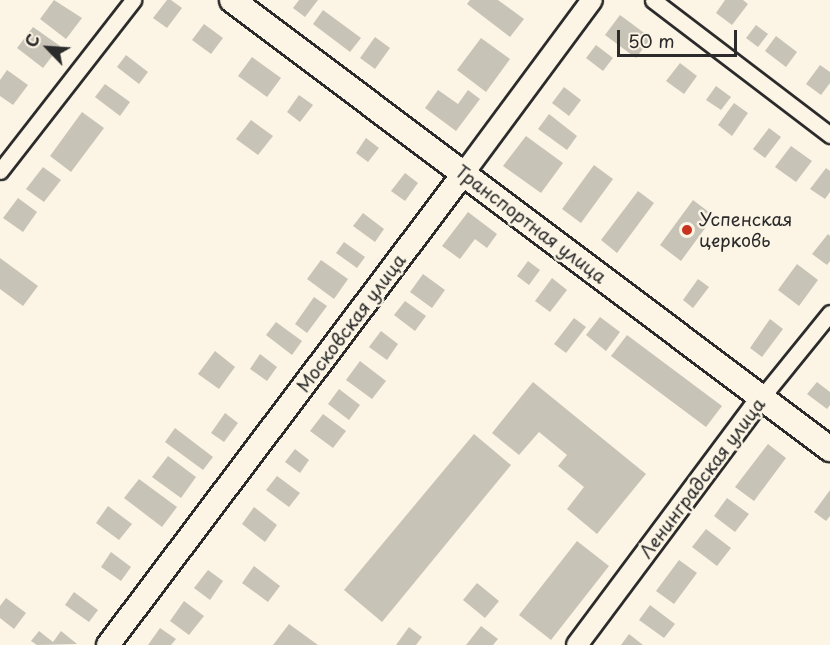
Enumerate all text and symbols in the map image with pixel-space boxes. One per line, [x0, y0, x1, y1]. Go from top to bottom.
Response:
north arrow [18, 18, 78, 78]
scale bar [620, 18, 740, 56]
text: 50 m [628, 27, 675, 54]
text: С [18, 30, 45, 51]
street label: Транспортная улица [451, 160, 611, 288]
place label: Успенская церковь [699, 209, 792, 252]
marker: Успенская церковь [680, 223, 694, 237]
street label: Московская улица [292, 249, 410, 397]
street label: Ленинградская улица [634, 393, 770, 563]

